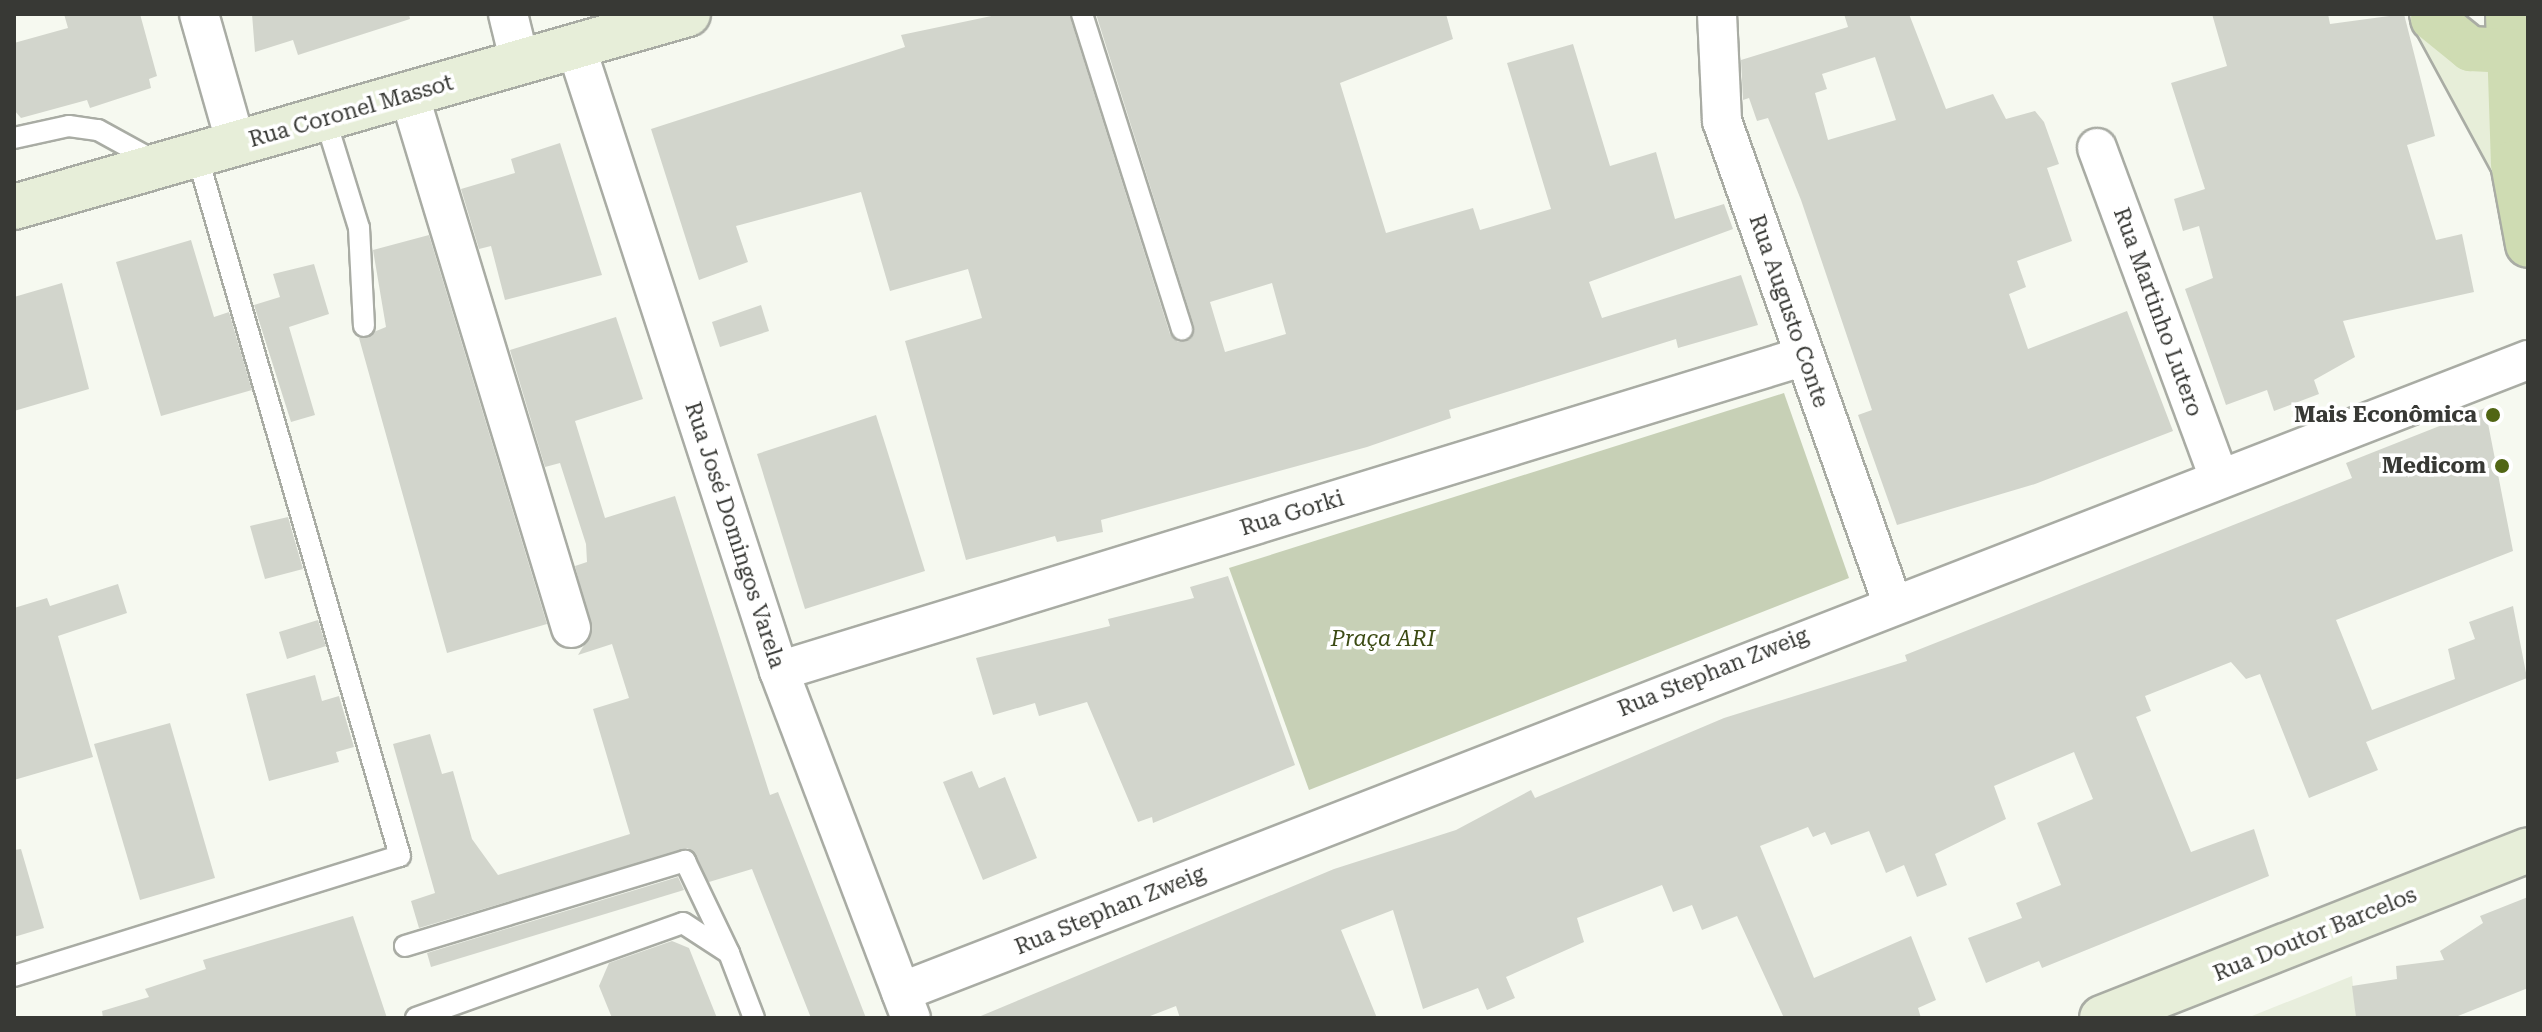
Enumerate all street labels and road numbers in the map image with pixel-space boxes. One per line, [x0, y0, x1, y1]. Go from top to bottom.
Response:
street label: Rua Coronel Massot [246, 69, 456, 153]
street label: Rua Martinho Lutero [2108, 204, 2208, 420]
street label: Rua Augusto Conte [1744, 211, 1834, 411]
street label: Rua José Domingos Varela [679, 399, 791, 671]
street label: Rua Gorki [1237, 485, 1347, 541]
street label: Rua Stephan Zweig [1614, 622, 1812, 722]
street label: Rua Stephan Zweig [1011, 860, 1209, 960]
street label: Rua Doutor Barcelos [2210, 881, 2420, 987]

